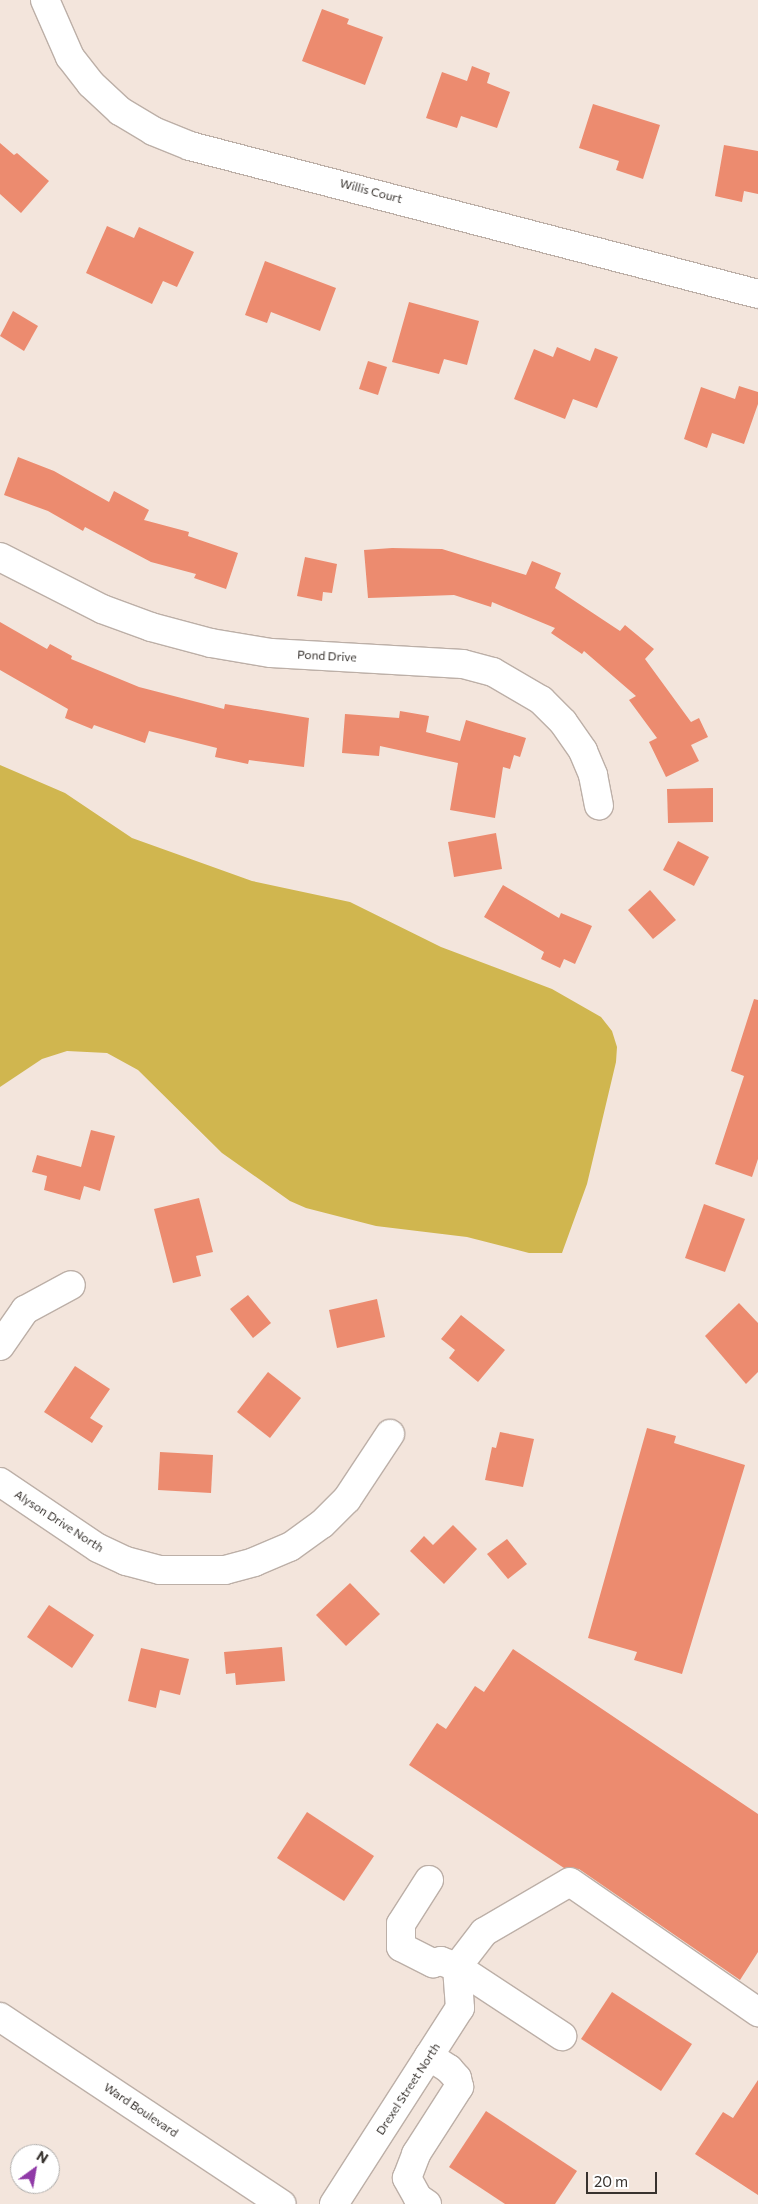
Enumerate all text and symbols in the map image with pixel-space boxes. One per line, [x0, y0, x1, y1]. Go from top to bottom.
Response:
street label: Willis Court [338, 176, 404, 206]
street label: Pond Drive [297, 647, 357, 665]
street label: Alyson Drive North [12, 1487, 106, 1555]
street label: Drexel Street North [373, 2040, 443, 2138]
street label: Ward Boulevard [101, 2080, 181, 2140]
north arrow [10, 2144, 60, 2194]
text: N [34, 2147, 52, 2167]
scale bar [588, 2162, 659, 2194]
text: 20 m [594, 2172, 628, 2190]

